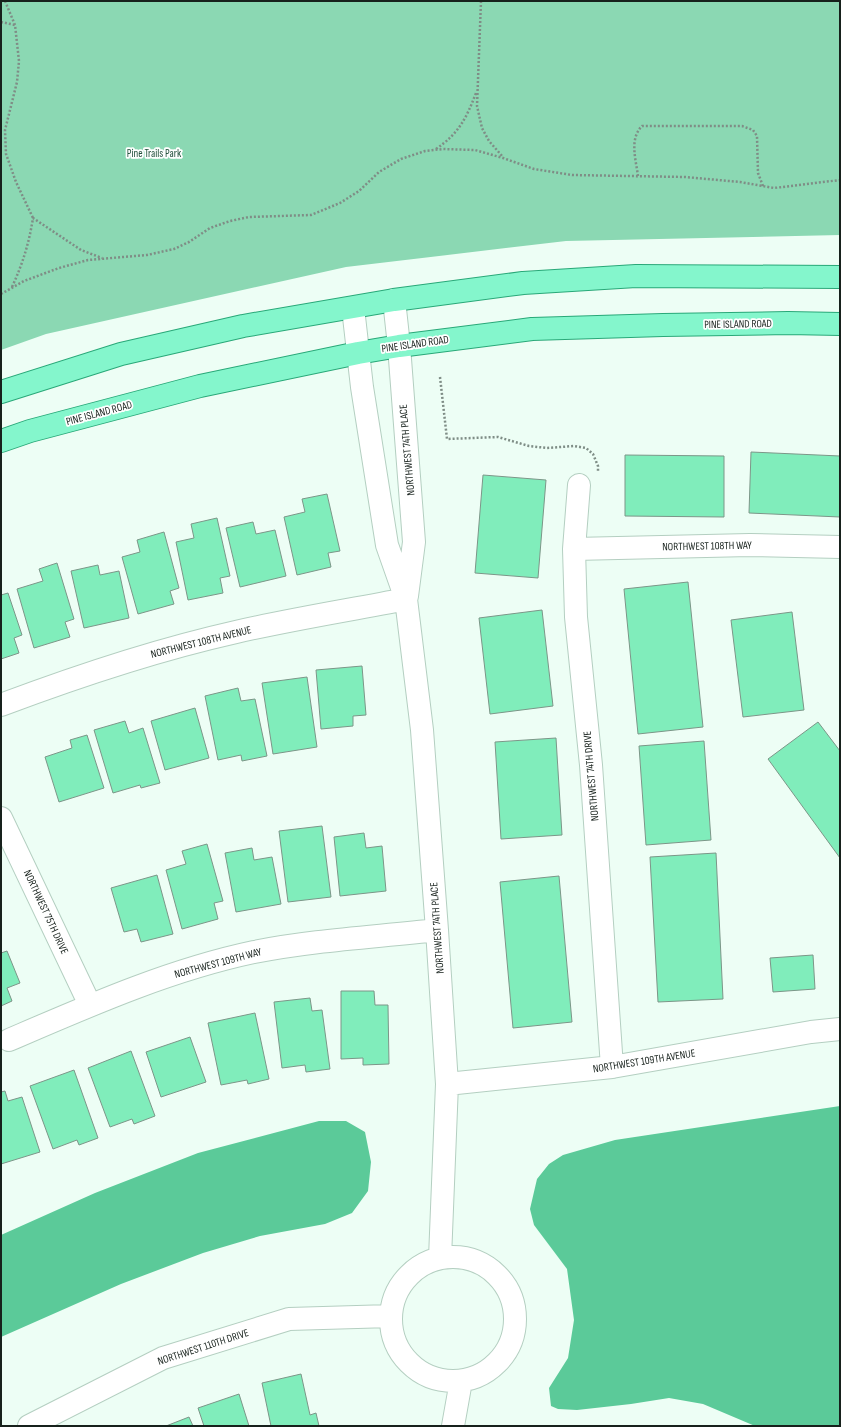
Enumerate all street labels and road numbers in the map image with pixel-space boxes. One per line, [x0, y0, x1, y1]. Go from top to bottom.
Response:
street label: PINE ISLAND ROAD [704, 317, 772, 331]
street label: PINE ISLAND ROAD [381, 333, 449, 355]
street label: PINE ISLAND ROAD [65, 398, 133, 428]
street label: NORTHWEST 74TH PLACE [397, 404, 417, 496]
street label: NORTHWEST 108TH WAY [662, 539, 752, 553]
street label: NORTHWEST 108TH AVENUE [149, 623, 253, 661]
street label: NORTHWEST 74TH DRIVE [581, 730, 601, 822]
street label: NORTHWEST 75TH DRIVE [21, 868, 71, 956]
street label: NORTHWEST 74TH PLACE [427, 882, 447, 974]
street label: NORTHWEST 109TH WAY [173, 945, 263, 981]
street label: NORTHWEST 109TH AVENUE [592, 1046, 696, 1076]
street label: NORTHWEST 110TH DRIVE [156, 1326, 250, 1368]

